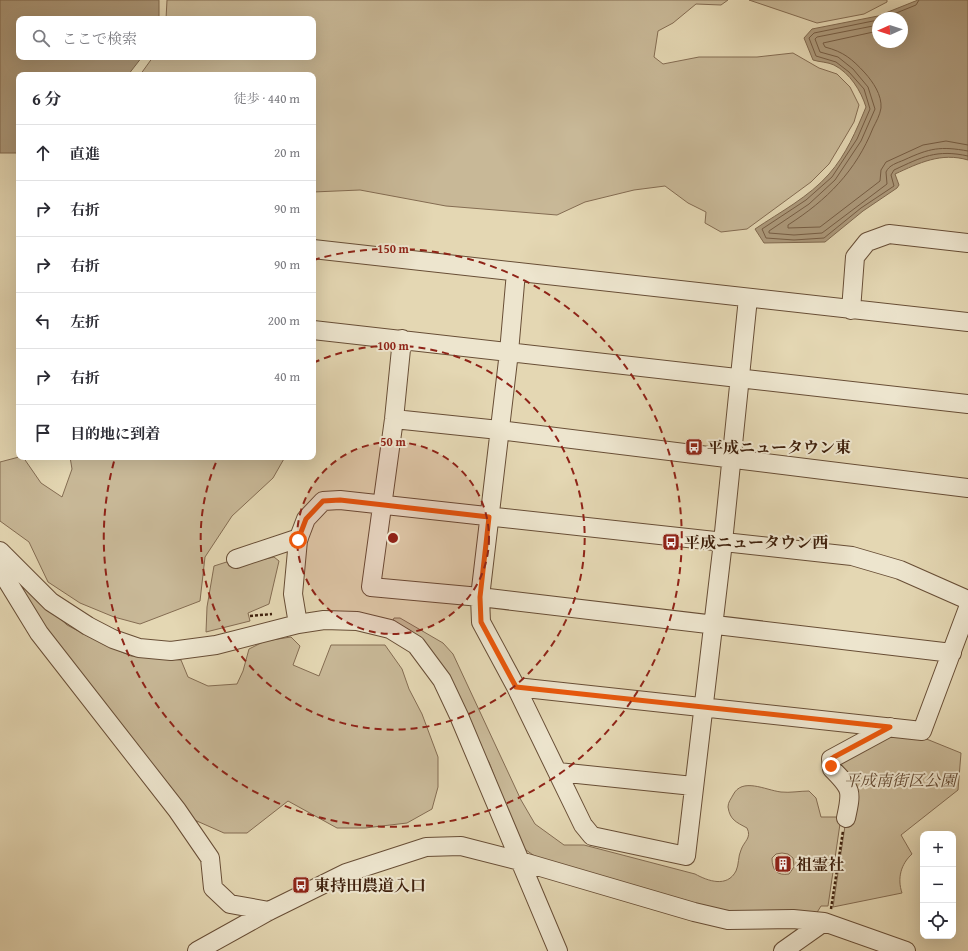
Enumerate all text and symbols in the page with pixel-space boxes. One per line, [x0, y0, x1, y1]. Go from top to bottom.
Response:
north arrow [872, 12, 908, 48]
search box [16, 16, 316, 60]
icon: search [30, 27, 52, 49]
text: ここで検索 [62, 28, 137, 49]
text: 6 分 [32, 86, 62, 111]
text: 徒歩 · 440 m [234, 89, 300, 108]
icon: ahead [32, 142, 54, 164]
text: 直進 [70, 143, 100, 164]
text: 20 m [274, 143, 300, 162]
icon: right [32, 198, 54, 220]
text: 右折 [70, 199, 100, 220]
text: 90 m [274, 199, 300, 218]
text: 150 m [377, 240, 410, 257]
icon: right [32, 254, 54, 276]
text: 右折 [70, 255, 100, 276]
text: 90 m [274, 255, 300, 274]
icon: left [32, 310, 54, 332]
text: 左折 [70, 311, 100, 332]
text: 200 m [268, 311, 300, 330]
text: 100 m [377, 337, 410, 354]
icon: right [32, 366, 54, 388]
text: 右折 [70, 367, 100, 388]
text: 40 m [274, 367, 300, 386]
icon: arrive [32, 422, 54, 444]
text: 目的地に到着 [70, 423, 160, 444]
text: 50 m [380, 433, 406, 450]
place label: 平成ニュータウン東 [707, 435, 851, 459]
bus stop icon: 平成ニュータウン東 [684, 437, 704, 457]
place label: 平成ニュータウン西 [684, 530, 828, 554]
route start [289, 531, 307, 549]
centre of rings [386, 531, 400, 545]
bus stop icon: 平成ニュータウン西 [661, 532, 681, 552]
route end [822, 757, 840, 775]
park label: 平成南街区公園 [844, 768, 959, 792]
map controls [920, 831, 956, 939]
button: + [920, 831, 956, 867]
place label: 祖霊社 [796, 852, 844, 876]
building icon: 祖霊社 [773, 854, 793, 874]
button: − [920, 867, 956, 903]
place label: 東持田農道入口 [314, 873, 426, 897]
bus stop icon: 東持田農道入口 [291, 875, 311, 895]
button: locate [920, 903, 956, 939]

